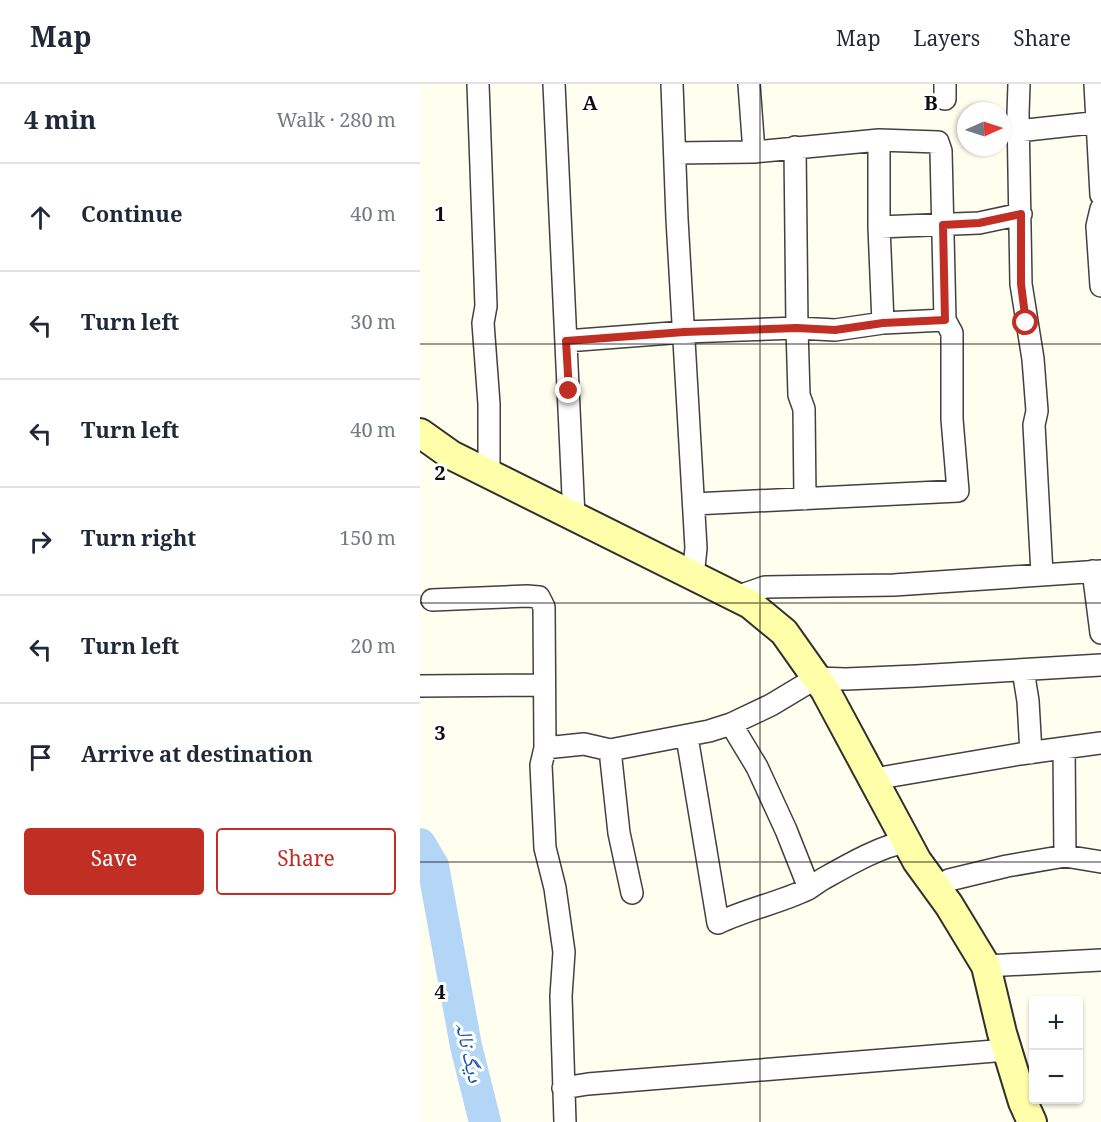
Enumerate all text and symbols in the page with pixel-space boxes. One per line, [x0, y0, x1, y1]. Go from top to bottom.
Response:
text: Map [30, 17, 92, 65]
text: Map [836, 24, 881, 59]
text: Layers [914, 24, 980, 59]
text: Share [1013, 24, 1071, 59]
text: A [582, 89, 598, 123]
text: B [924, 89, 938, 123]
text: 4 min [24, 101, 96, 145]
north arrow [957, 102, 1011, 156]
text: Walk · 280 m [277, 106, 396, 140]
text: Continue [81, 198, 183, 236]
text: 40 m [350, 200, 396, 234]
text: 1 [434, 200, 446, 234]
icon: ahead [24, 201, 57, 234]
text: Turn left [81, 306, 179, 344]
text: 30 m [350, 308, 396, 342]
icon: left [24, 309, 57, 342]
route start [1012, 309, 1038, 335]
route end [555, 377, 581, 403]
text: Turn left [81, 414, 179, 452]
text: 40 m [350, 416, 396, 450]
icon: left [24, 417, 57, 450]
text: 2 [434, 459, 446, 493]
text: Turn right [81, 522, 196, 560]
text: 150 m [339, 524, 396, 558]
icon: right [24, 525, 57, 558]
text: Turn left [81, 630, 179, 668]
text: 20 m [350, 632, 396, 666]
icon: left [24, 633, 57, 666]
text: 3 [434, 719, 446, 753]
text: Arrive at destination [81, 738, 313, 776]
icon: arrive [24, 741, 57, 774]
button: Save [24, 828, 204, 895]
button: Share [216, 828, 396, 895]
text: 4 [434, 978, 446, 1012]
map controls [1029, 996, 1083, 1104]
button: + [1029, 996, 1083, 1050]
water label: دیگ نالہ [443, 1018, 491, 1087]
button: − [1029, 1050, 1083, 1104]

